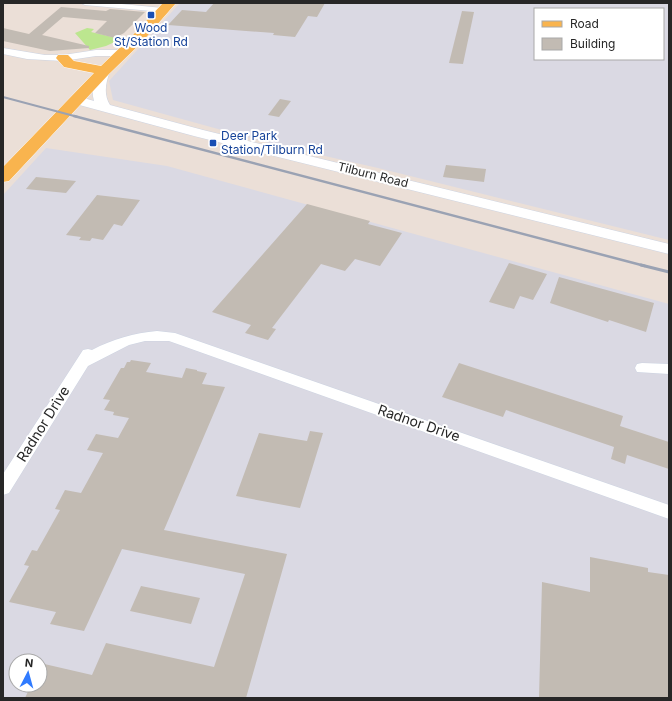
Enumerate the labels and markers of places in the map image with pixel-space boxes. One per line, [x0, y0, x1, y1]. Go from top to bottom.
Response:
marker: Wood St/Station Rd [146, 10, 156, 20]
place label: Wood St/Station Rd [114, 20, 188, 49]
place label: Deer Park Station/Tilburn Rd [221, 128, 323, 157]
marker: Deer Park Station/Tilburn Rd [208, 138, 218, 148]

